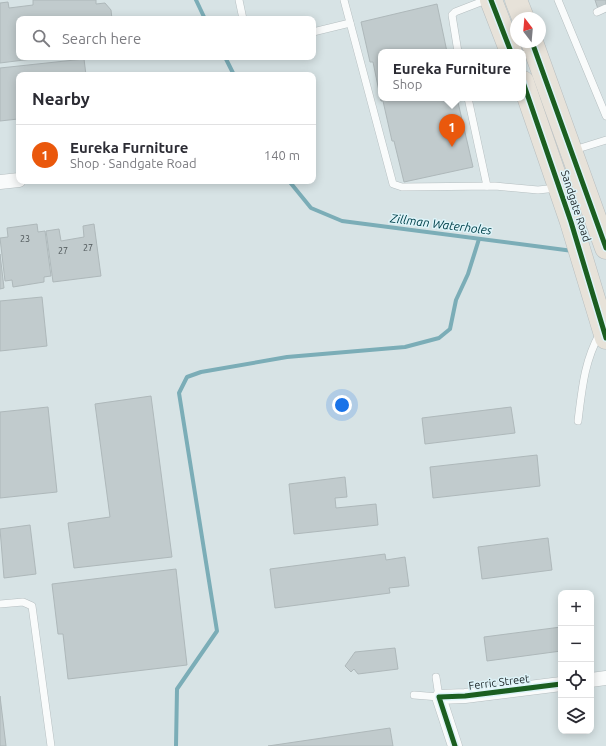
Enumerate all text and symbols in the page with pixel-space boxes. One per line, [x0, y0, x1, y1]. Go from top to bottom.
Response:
north arrow [510, 12, 546, 48]
search box [16, 16, 316, 60]
icon: search [30, 27, 52, 49]
text: Search here [62, 30, 141, 47]
popup [378, 49, 526, 101]
text: Eureka Furniture [393, 60, 511, 77]
text: Shop [393, 77, 422, 91]
text: Nearby [32, 89, 90, 108]
pin: 1 [439, 114, 465, 147]
text: Eureka Furniture [70, 139, 188, 156]
text: 1 [41, 148, 49, 162]
text: 140 m [264, 148, 300, 162]
text: Shop · Sandgate Road [70, 156, 197, 170]
street label: Sandgate Road [559, 169, 593, 243]
water label: Zillman Waterholes [388, 211, 493, 237]
house number: 23 [20, 234, 30, 244]
house number: 27 [83, 243, 93, 253]
house number: 27 [58, 246, 68, 256]
your location [332, 395, 352, 415]
map controls [558, 590, 594, 734]
button: + [558, 590, 594, 626]
button: − [558, 626, 594, 662]
button: locate [558, 662, 594, 698]
street label: Ferric Street [468, 672, 531, 692]
button: layers [558, 698, 594, 734]

